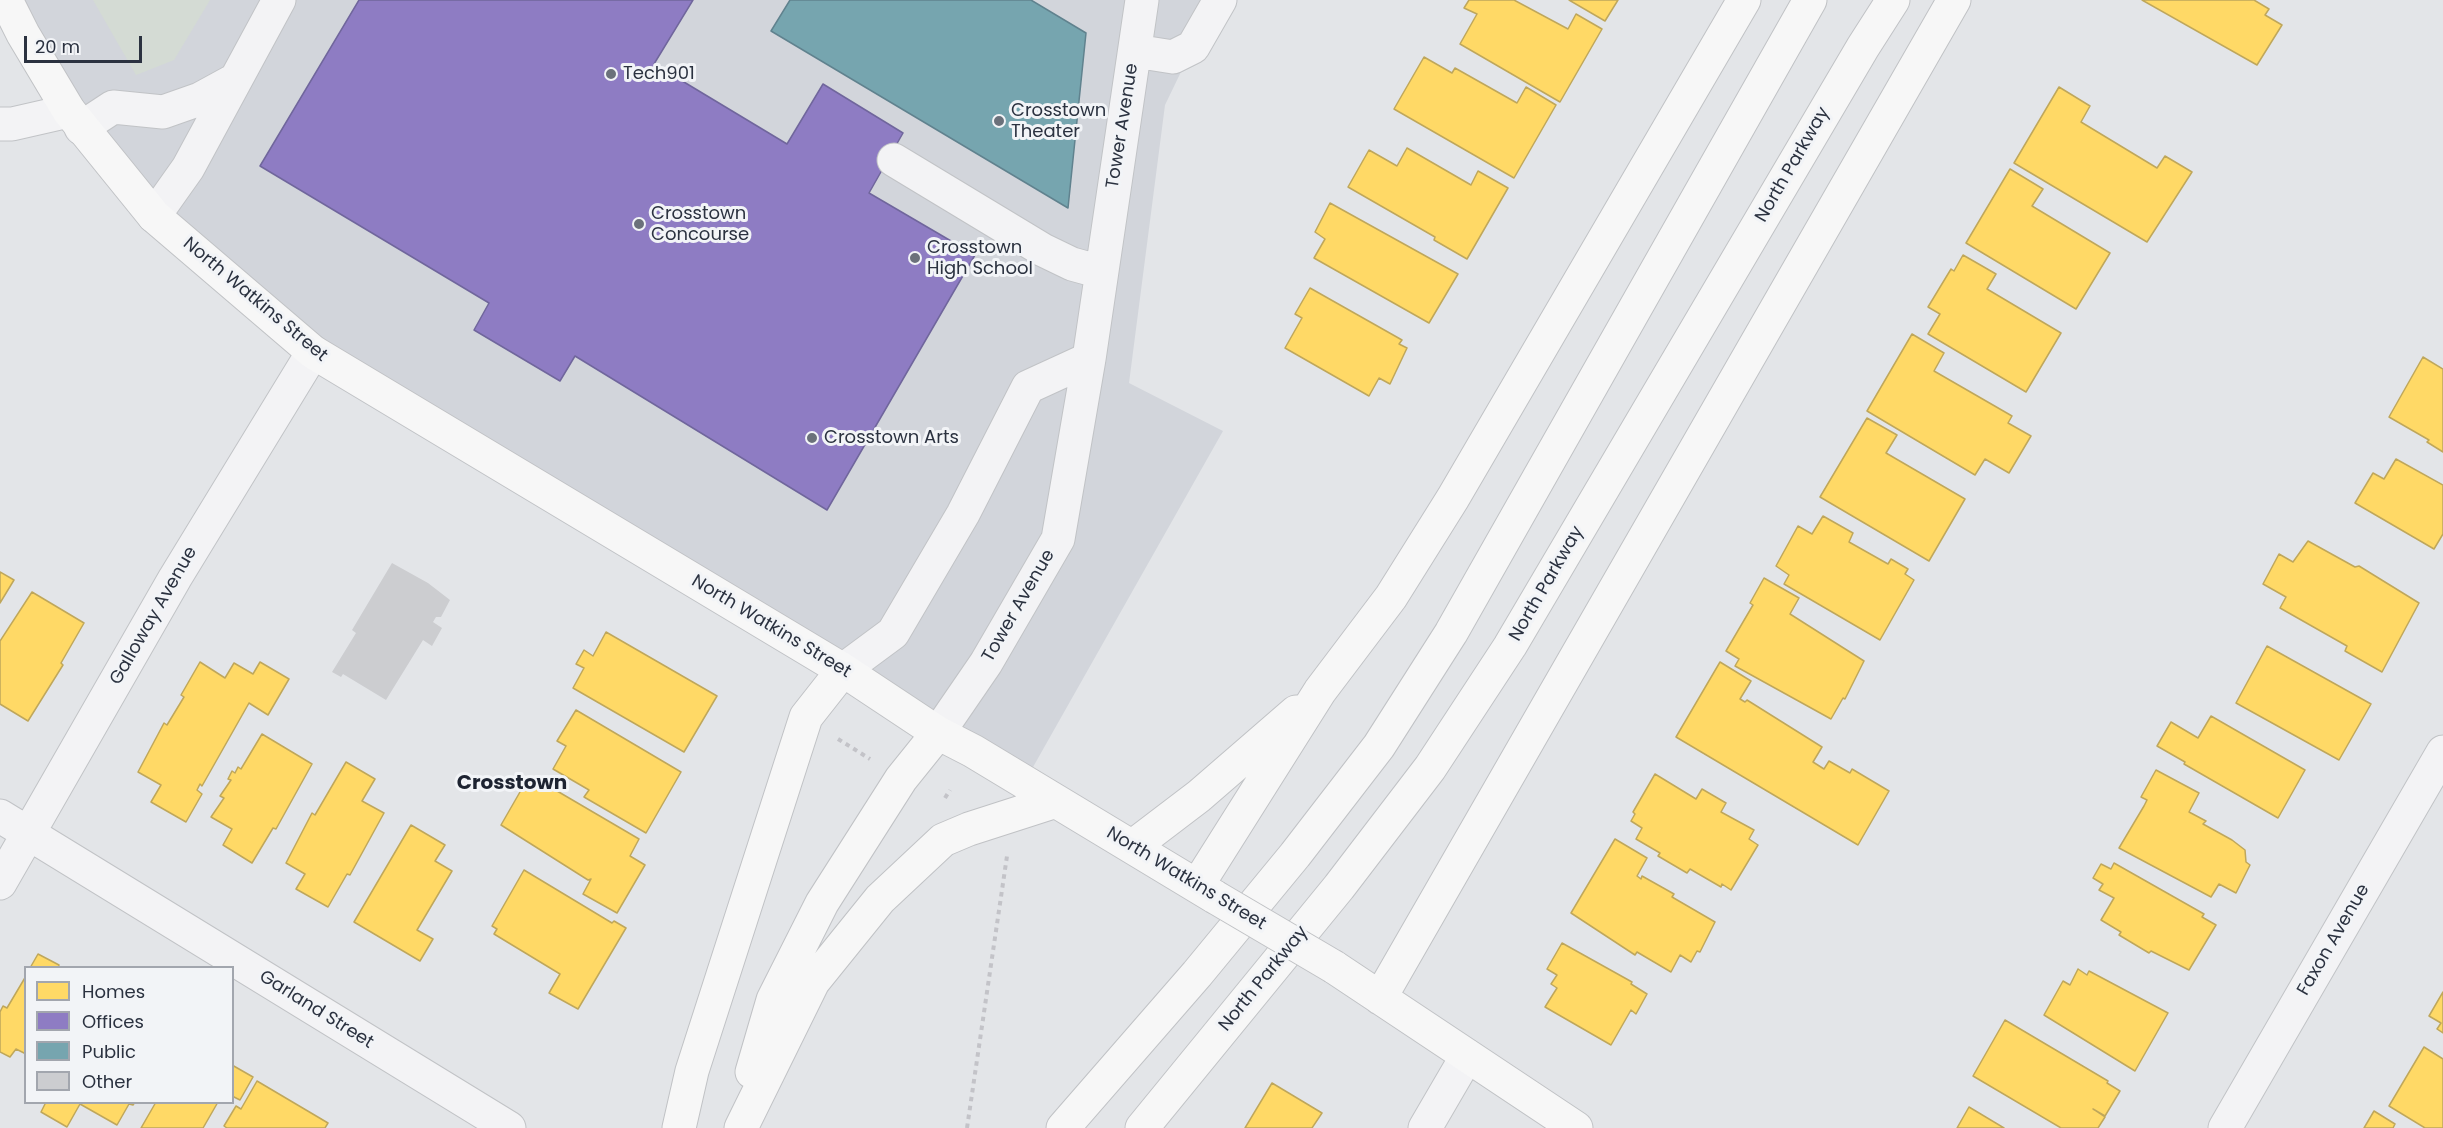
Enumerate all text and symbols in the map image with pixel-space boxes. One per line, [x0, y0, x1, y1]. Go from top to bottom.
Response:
scale bar [27, 24, 146, 62]
text: 20 m [35, 34, 80, 59]
street label: Tower Avenue [1102, 62, 1144, 190]
place label: Tech901 [623, 63, 695, 85]
marker: Tech901 [604, 67, 618, 81]
place label: Crosstown Theater [1011, 100, 1106, 142]
street label: North Parkway [1751, 104, 1835, 226]
marker: Crosstown Theater [992, 114, 1006, 128]
place label: Crosstown Concourse [651, 203, 749, 246]
marker: Crosstown Concourse [632, 217, 646, 231]
street label: North Watkins Street [178, 233, 332, 367]
place label: Crosstown High School [927, 237, 1033, 280]
marker: Crosstown High School [908, 251, 922, 265]
place label: Crosstown Arts [824, 427, 959, 449]
marker: Crosstown Arts [805, 431, 819, 445]
street label: North Parkway [1505, 523, 1589, 645]
street label: Galloway Avenue [106, 543, 202, 689]
street label: Tower Avenue [978, 546, 1060, 666]
street label: North Watkins Street [687, 571, 855, 683]
district label: Crosstown [457, 772, 567, 796]
street label: North Watkins Street [1102, 823, 1270, 935]
street label: Faxon Avenue [2293, 880, 2375, 1000]
street label: North Parkway [1215, 922, 1313, 1036]
legend [24, 966, 234, 1104]
street label: Garland Street [255, 966, 377, 1054]
text: Homes [82, 979, 145, 1004]
text: Offices [82, 1009, 144, 1034]
text: Public [82, 1039, 136, 1064]
text: Other [82, 1069, 132, 1094]

